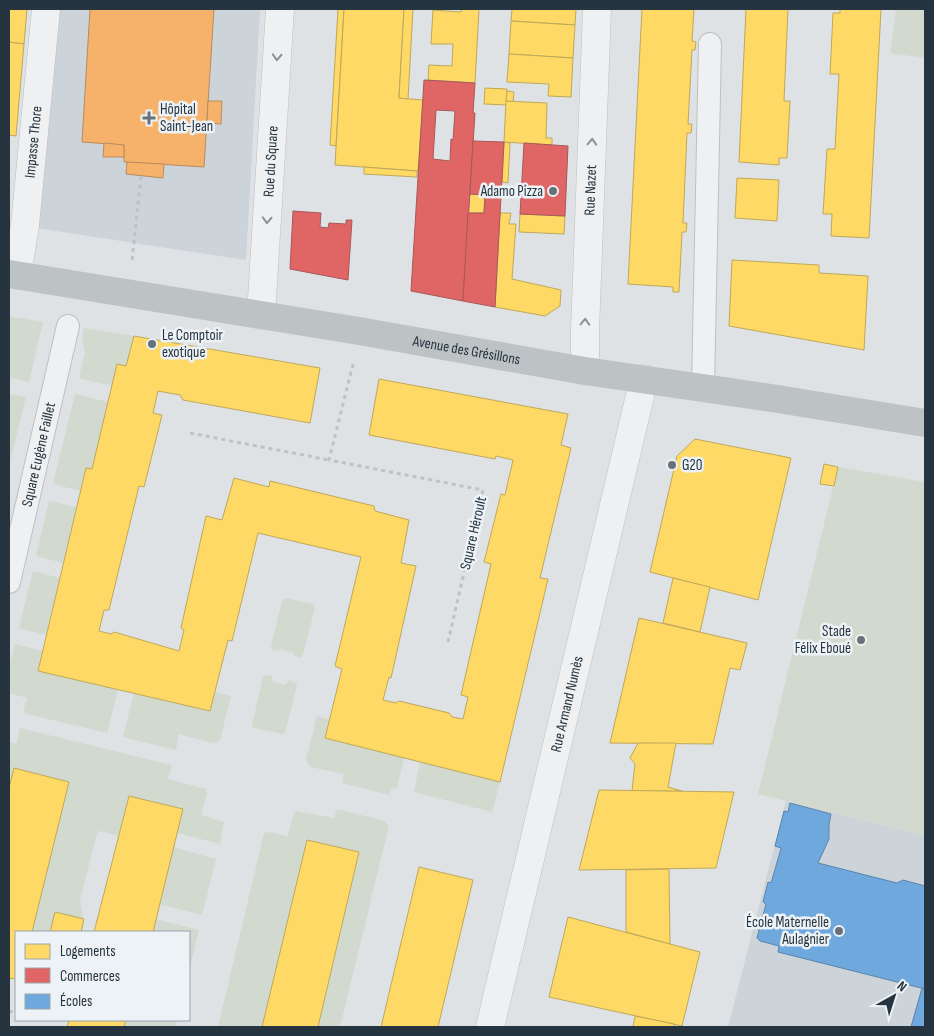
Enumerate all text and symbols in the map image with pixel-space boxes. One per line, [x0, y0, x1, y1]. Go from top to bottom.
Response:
one-way arrow [272, 54, 283, 62]
place label: Hôpital Saint-Jean [160, 100, 213, 136]
street label: Impasse Thore [21, 105, 47, 179]
marker: Hôpital Saint-Jean [142, 111, 156, 125]
street label: Rue du Square [259, 125, 283, 198]
one-way arrow [587, 138, 598, 146]
street label: Rue Nazet [580, 164, 601, 216]
place label: Adamo Pizza [480, 182, 543, 201]
marker: Adamo Pizza [547, 185, 559, 197]
one-way arrow [262, 216, 273, 224]
one-way arrow [580, 318, 591, 326]
place label: Le Comptoir exotique [162, 326, 223, 362]
street label: Avenue des Grésillons [411, 332, 522, 369]
marker: Le Comptoir exotique [146, 338, 158, 350]
street label: Square Eugène Faillet [18, 400, 60, 509]
place label: G20 [682, 456, 702, 475]
marker: G20 [666, 459, 678, 471]
street label: Square Héroult [456, 494, 491, 572]
place label: Stade Félix Eboué [795, 622, 851, 658]
marker: Stade Félix Eboué [855, 634, 867, 646]
street label: Rue Armand Numès [547, 654, 588, 754]
place label: École Maternelle Aulagnier [746, 913, 830, 949]
marker: École Maternelle Aulagnier [833, 925, 845, 937]
legend [15, 931, 190, 1021]
text: Logements [60, 942, 116, 961]
text: Commerces [60, 967, 120, 986]
north arrow [869, 971, 919, 1021]
text: N [894, 977, 910, 995]
text: Écoles [60, 992, 92, 1011]

